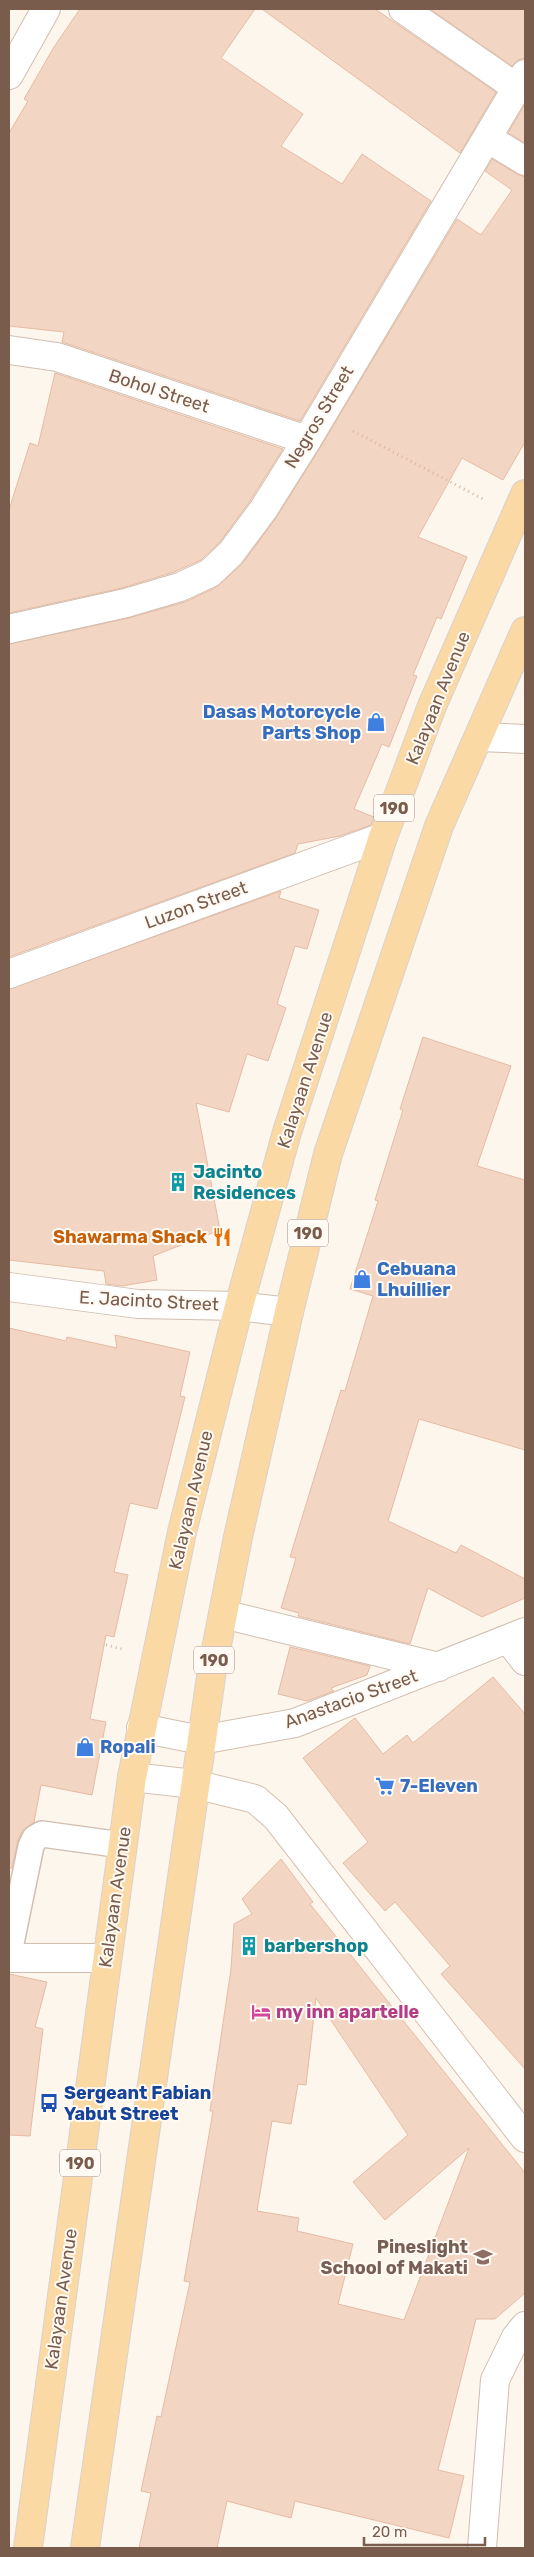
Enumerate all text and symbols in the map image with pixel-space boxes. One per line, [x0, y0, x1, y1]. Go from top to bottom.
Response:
street label: Negros Street [280, 362, 358, 472]
street label: Bohol Street [106, 364, 212, 418]
street label: Kalayaan Avenue [401, 628, 475, 768]
place label: Dasas Motorcycle Parts Shop [203, 701, 361, 744]
shop icon: Dasas Motorcycle Parts Shop [365, 711, 387, 733]
road number: 190 [374, 794, 414, 821]
street label: Luzon Street [142, 876, 250, 934]
street label: Kalayaan Avenue [273, 1009, 337, 1151]
place label: Jacinto Residences [193, 1161, 296, 1204]
building icon: Jacinto Residences [167, 1171, 189, 1193]
road number: 190 [288, 1220, 328, 1246]
place label: Shawarma Shack [53, 1226, 207, 1248]
restaurant icon: Shawarma Shack [211, 1226, 233, 1248]
place label: Cebuana Lhuillier [377, 1258, 456, 1301]
shop icon: Cebuana Lhuillier [351, 1268, 373, 1290]
street label: E. Jacinto Street [79, 1286, 219, 1316]
street label: Kalayaan Avenue [164, 1428, 218, 1572]
road number: 190 [194, 1646, 234, 1674]
street label: Anastacio Street [281, 1665, 421, 1733]
shop icon: Ropali [74, 1736, 96, 1758]
place label: Ropali [100, 1736, 156, 1758]
supermarket icon: 7-Eleven [374, 1775, 396, 1797]
place label: 7-Eleven [400, 1775, 478, 1797]
street label: Kalayaan Avenue [94, 1825, 136, 1969]
building icon: barbershop [238, 1935, 260, 1957]
place label: barbershop [264, 1935, 368, 1957]
hotel icon: my inn apartelle [250, 2001, 272, 2023]
place label: my inn apartelle [276, 2001, 420, 2023]
place label: Sergeant Fabian Yabut Street [64, 2082, 211, 2125]
bus stop icon: Sergeant Fabian Yabut Street [38, 2092, 60, 2114]
road number: 190 [60, 2150, 100, 2176]
street label: Kalayaan Avenue [40, 2227, 82, 2371]
place label: Pineslight School of Makati [320, 2236, 468, 2279]
school or university icon: Pineslight School of Makati [472, 2246, 494, 2268]
scale bar [364, 2514, 485, 2546]
text: 20 m [372, 2523, 407, 2541]

